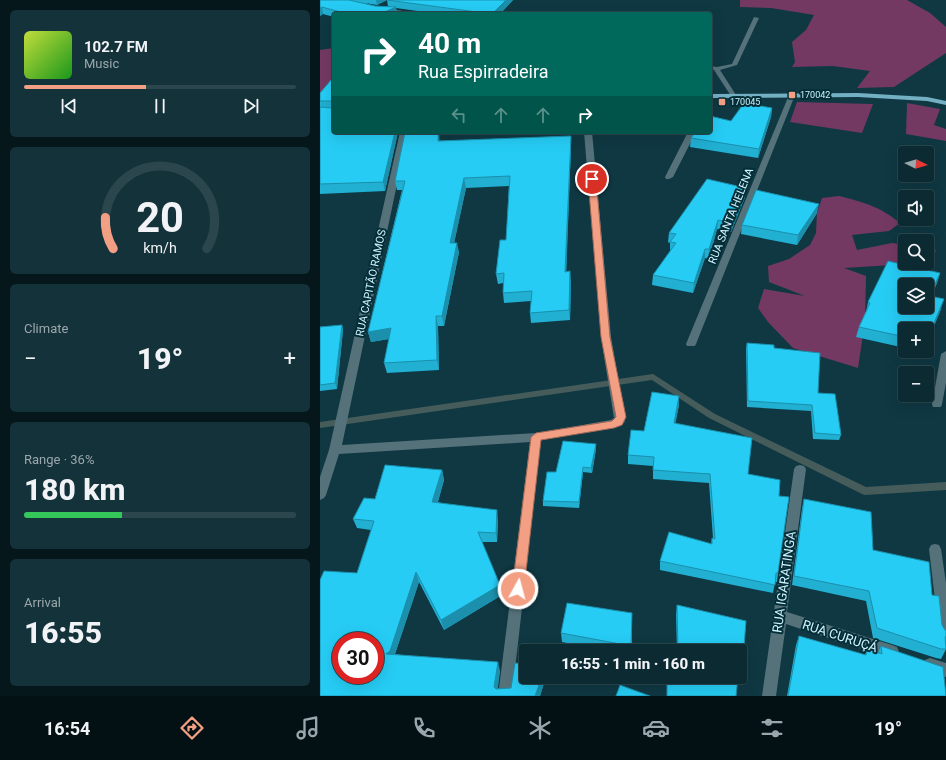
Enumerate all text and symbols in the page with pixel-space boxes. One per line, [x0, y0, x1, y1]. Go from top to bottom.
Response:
text: 40 m [418, 27, 481, 60]
icon: right [352, 28, 404, 80]
text: 102.7 FM [84, 38, 148, 56]
text: Music [84, 56, 119, 71]
text: Rua Espirradeira [418, 61, 549, 82]
marker: 170042 [787, 90, 797, 100]
place label: 170042 [800, 90, 830, 100]
icon: previous [58, 95, 80, 117]
icon: pause [149, 95, 171, 117]
icon: next [240, 95, 262, 117]
marker: 170045 [717, 97, 727, 107]
place label: 170045 [730, 97, 760, 107]
icon: left [448, 104, 470, 126]
icon: ahead [490, 104, 512, 126]
icon: ahead [532, 104, 554, 126]
icon: right [574, 104, 596, 126]
north arrow [898, 146, 934, 182]
map controls [898, 146, 934, 402]
pin [575, 162, 609, 196]
street label: RUA SANTA HELENA [706, 165, 757, 266]
icon: arrive [581, 168, 603, 190]
button: sound [898, 190, 934, 226]
text: 20 [136, 193, 184, 242]
street label: RUA CAPITÃO RAMOS [353, 228, 389, 338]
button: search [898, 234, 934, 270]
text: km/h [143, 239, 177, 255]
button: layers [898, 278, 934, 314]
text: Climate [24, 321, 68, 336]
button: + [898, 322, 934, 358]
text: 19° [137, 341, 183, 376]
text: − [24, 346, 37, 371]
text: + [284, 346, 296, 371]
button: − [898, 366, 934, 402]
text: Range · 36% [24, 452, 94, 467]
text: 180 km [24, 472, 126, 507]
street label: RUA IGARATINGA [769, 530, 799, 634]
position arrow [497, 568, 539, 610]
text: Arrival [24, 595, 61, 610]
text: 16:55 [24, 615, 102, 650]
street label: RUA CURUÇÁ [800, 617, 880, 655]
speed limit sign: 30 [332, 632, 384, 684]
text: 16:55 · 1 min · 160 m [561, 655, 705, 673]
icon: directions [178, 714, 206, 742]
icon: music [294, 714, 322, 742]
icon: phone [410, 714, 438, 742]
icon: climate [526, 714, 554, 742]
icon: car [642, 714, 670, 742]
icon: filters [758, 714, 786, 742]
text: 16:54 [44, 718, 90, 739]
text: 19° [874, 718, 902, 739]

